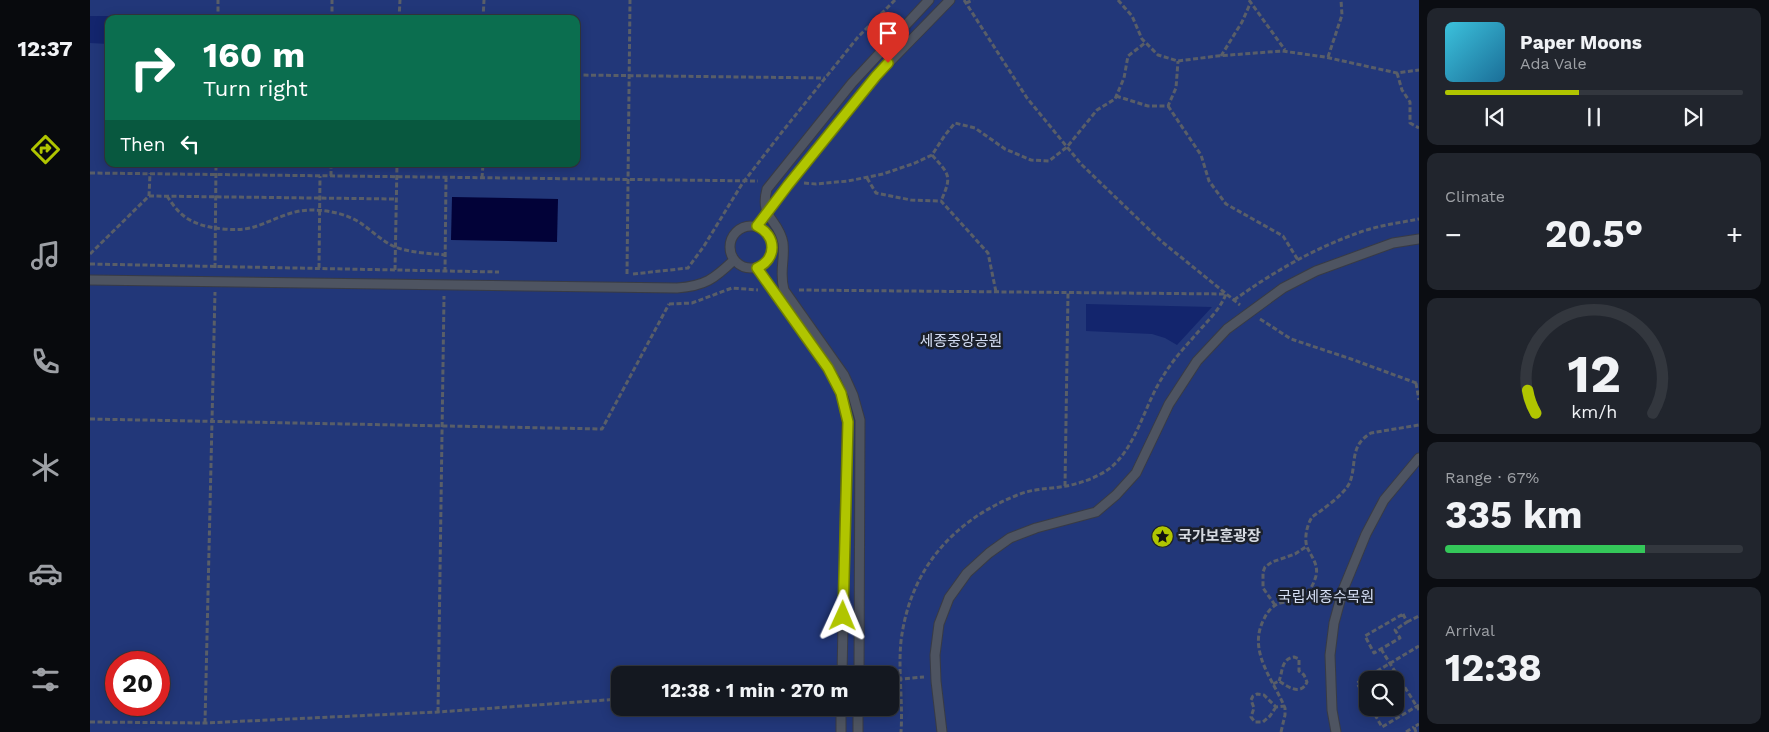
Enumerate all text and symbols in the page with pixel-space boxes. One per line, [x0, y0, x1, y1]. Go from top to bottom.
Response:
pin [867, 12, 909, 63]
icon: arrive [874, 19, 902, 47]
text: Paper Moons [1520, 31, 1642, 54]
text: 160 m [203, 34, 305, 76]
icon: right [120, 35, 185, 100]
text: 12:37 [17, 36, 73, 61]
text: Ada Vale [1520, 54, 1587, 73]
text: Turn right [203, 76, 308, 101]
icon: previous [1481, 103, 1509, 131]
icon: pause [1580, 103, 1608, 131]
icon: next [1679, 103, 1707, 131]
icon: left [176, 130, 204, 158]
icon: directions [28, 132, 63, 167]
text: Then [120, 133, 166, 156]
text: Climate [1445, 187, 1505, 206]
text: 20.5° [1545, 212, 1643, 256]
text: − [1445, 218, 1462, 251]
text: + [1726, 218, 1743, 251]
icon: music [28, 238, 63, 273]
park label: 세종중앙공원 [920, 332, 1002, 350]
icon: phone [28, 344, 63, 379]
text: 12 [1567, 344, 1621, 405]
text: km/h [1571, 401, 1617, 422]
icon: climate [28, 450, 63, 485]
text: Range · 67% [1445, 468, 1539, 487]
text: 335 km [1445, 493, 1582, 537]
place icon: 국가보훈광장 [1150, 524, 1174, 548]
place label: 국가보훈광장 [1178, 527, 1261, 545]
icon: car [28, 556, 63, 591]
park label: 국립세종수목원 [1278, 588, 1374, 606]
position arrow [816, 589, 868, 641]
text: Arrival [1445, 621, 1495, 640]
text: 12:38 [1445, 646, 1542, 690]
speed limit sign: 20 [105, 651, 170, 716]
icon: filters [28, 662, 63, 697]
map controls [1359, 671, 1404, 716]
button: search [1359, 671, 1404, 716]
text: 12:38 · 1 min · 270 m [662, 679, 848, 702]

